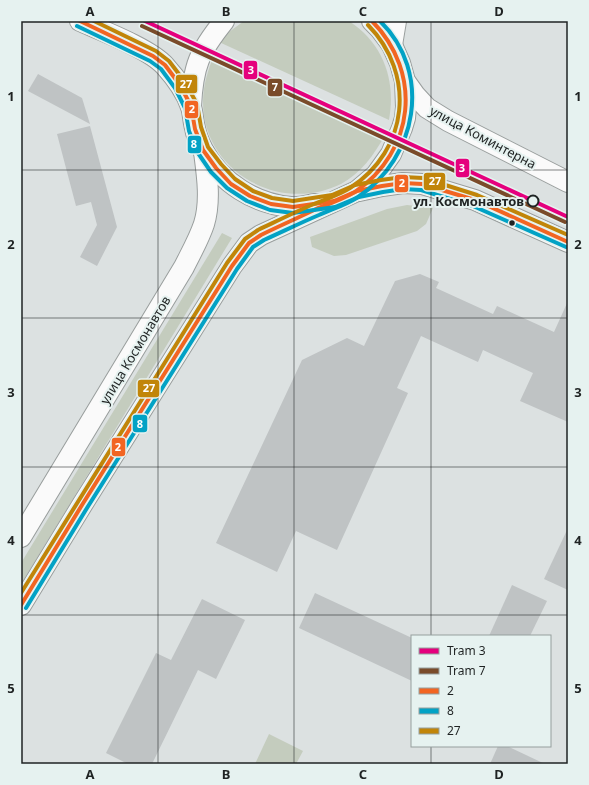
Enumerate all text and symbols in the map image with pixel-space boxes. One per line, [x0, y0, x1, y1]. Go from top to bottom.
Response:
text: A [86, 2, 95, 20]
text: B [222, 2, 230, 20]
text: C [359, 2, 367, 20]
text: D [494, 2, 504, 20]
line badge: 3 [243, 60, 258, 80]
text: 3 [248, 62, 254, 77]
line badge: 27 [175, 74, 198, 94]
text: 27 [180, 76, 192, 91]
line badge: 7 [267, 78, 283, 97]
text: 7 [272, 79, 278, 94]
text: 1 [7, 87, 15, 105]
text: 1 [574, 87, 582, 105]
line badge: 2 [184, 100, 199, 119]
text: 2 [189, 101, 195, 116]
street label: улица Коминтерна [427, 101, 539, 173]
line badge: 8 [187, 135, 202, 154]
text: 8 [191, 136, 197, 151]
line badge: 3 [455, 158, 470, 178]
text: 3 [459, 160, 465, 175]
line badge: 27 [423, 172, 446, 191]
text: 27 [429, 173, 441, 188]
line badge: 2 [394, 174, 409, 193]
text: 2 [399, 175, 405, 190]
place label: ул. Космонавтов [412, 192, 524, 210]
marker: ул. Космонавтов [526, 194, 540, 208]
unlabelled marker [507, 218, 517, 228]
text: 2 [7, 235, 15, 253]
text: 2 [574, 235, 582, 253]
street label: улица Космонавтов [96, 293, 174, 407]
line badge: 27 [137, 379, 160, 398]
text: 27 [143, 380, 155, 395]
text: 3 [7, 383, 15, 401]
text: 3 [574, 383, 582, 401]
line badge: 8 [132, 414, 148, 433]
text: 8 [137, 416, 143, 431]
line badge: 2 [111, 437, 126, 457]
text: 2 [115, 439, 121, 454]
text: 4 [7, 531, 15, 549]
text: 4 [574, 531, 582, 549]
legend [411, 635, 551, 747]
text: Tram 3 [447, 642, 486, 659]
text: Tram 7 [447, 662, 486, 679]
text: 5 [7, 679, 15, 697]
text: 5 [574, 679, 582, 697]
text: 2 [447, 682, 454, 699]
text: 8 [447, 702, 454, 719]
text: 27 [447, 722, 461, 739]
text: A [86, 765, 95, 783]
text: B [222, 765, 230, 783]
text: C [359, 765, 367, 783]
text: D [494, 765, 504, 783]

